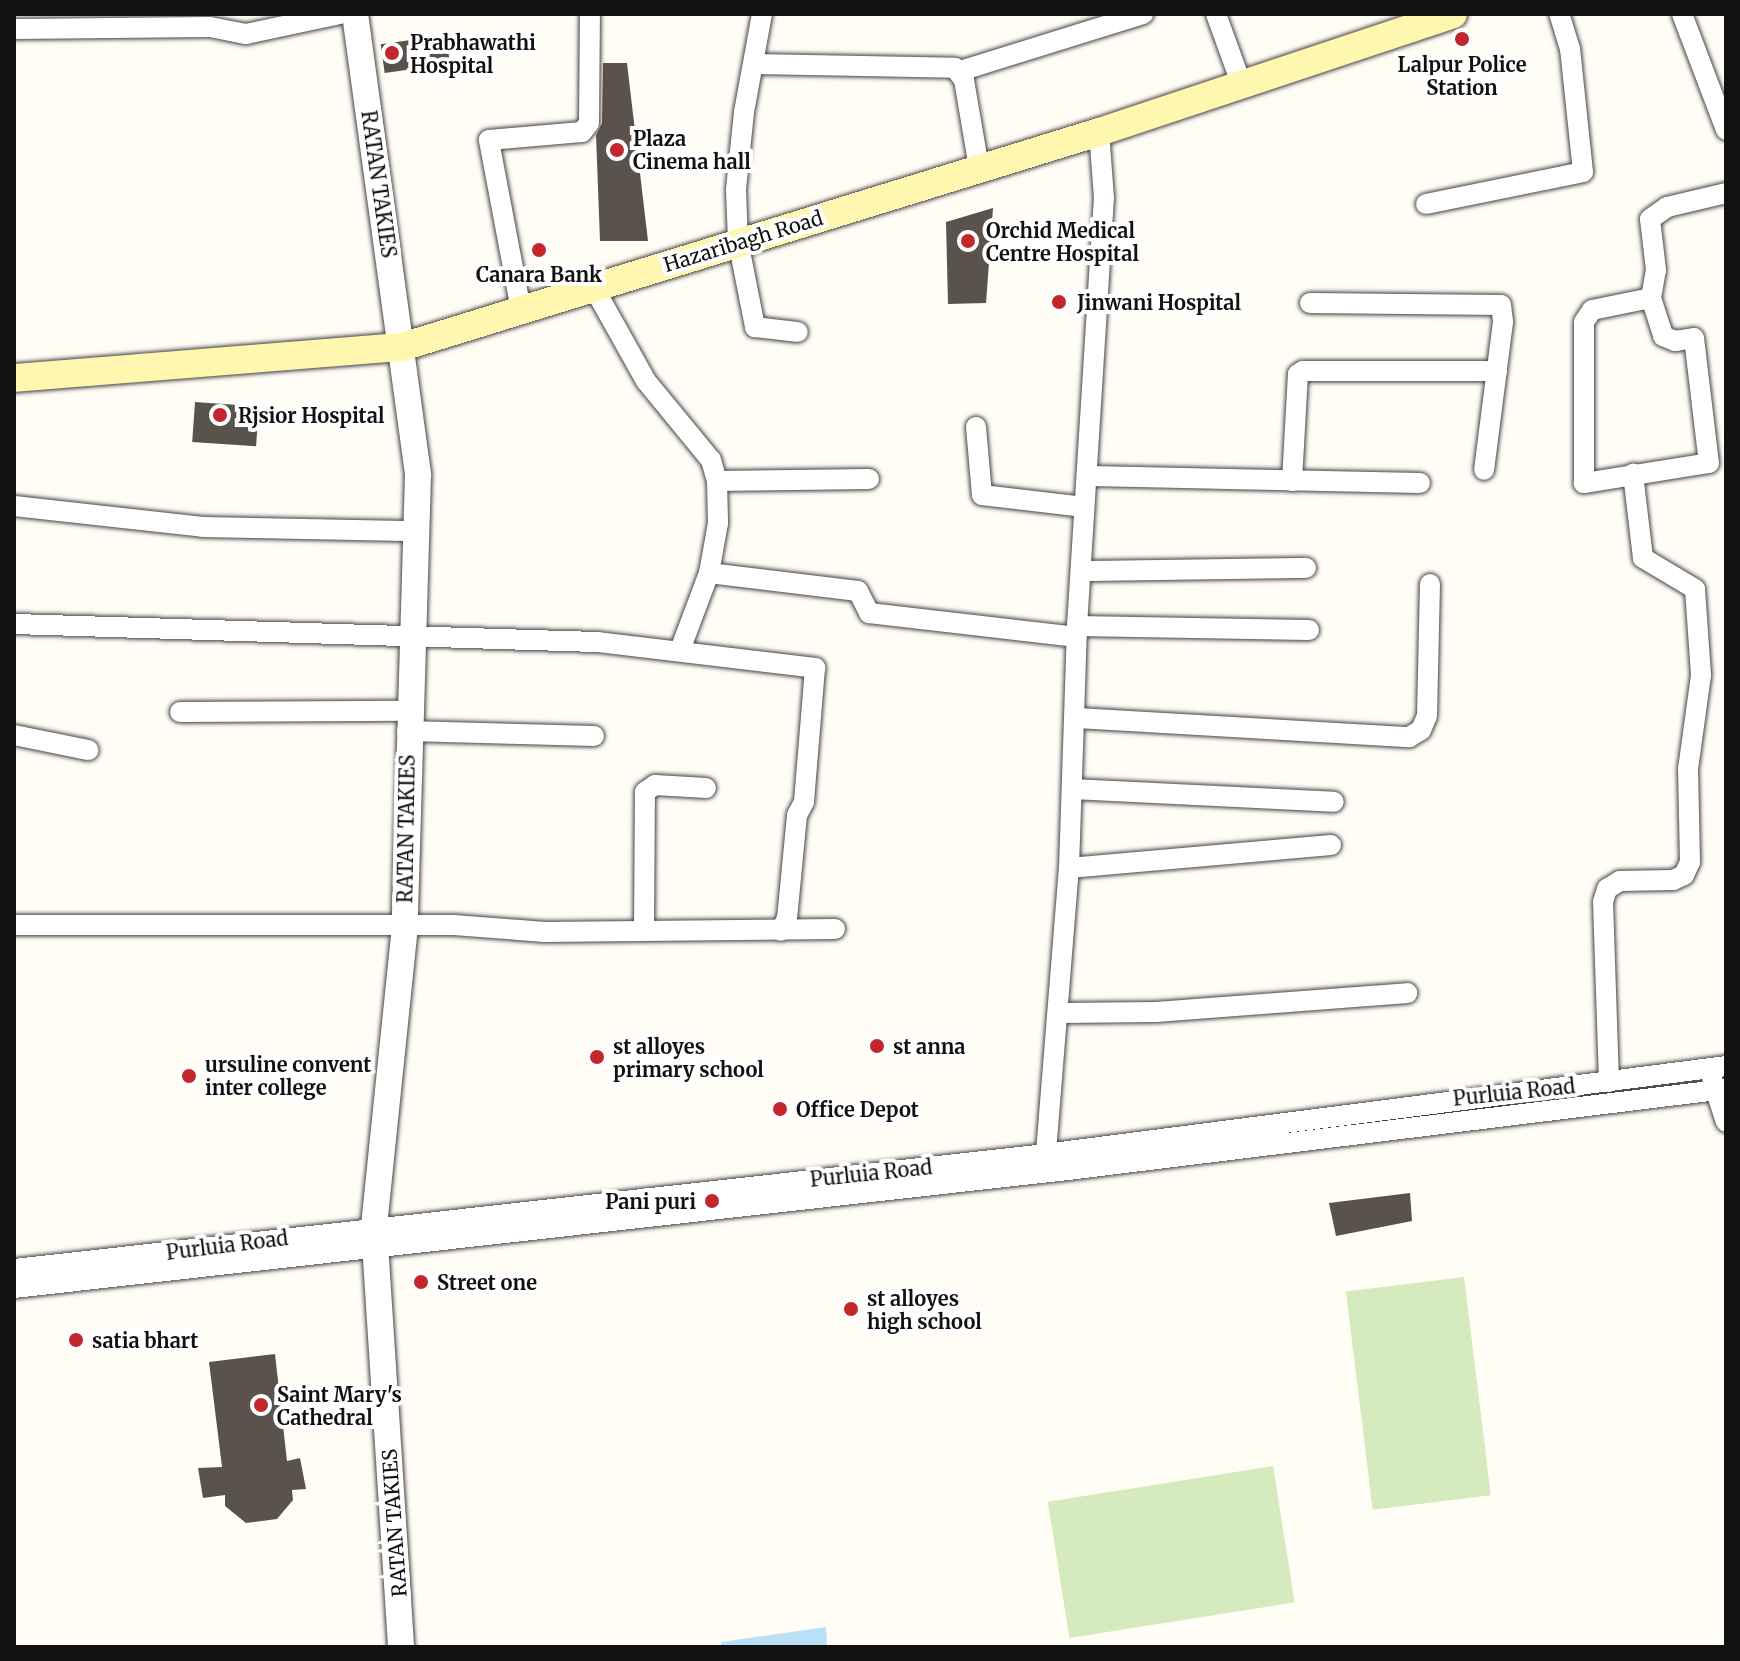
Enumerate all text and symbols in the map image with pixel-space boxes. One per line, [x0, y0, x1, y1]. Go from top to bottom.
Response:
place label: Prabhawathi Hospital [410, 30, 536, 77]
marker: Lalpur Police Station [1453, 30, 1471, 48]
marker: Prabhawathi Hospital [381, 42, 403, 64]
place label: Lalpur Police Station [1397, 52, 1527, 99]
street label: RATAN TAKIES [357, 109, 401, 259]
place label: Plaza Cinema hall [633, 126, 751, 173]
marker: Plaza Cinema hall [608, 141, 626, 159]
street label: Hazaribagh Road [660, 205, 826, 277]
place label: Orchid Medical Centre Hospital [986, 218, 1139, 265]
marker: Orchid Medical Centre Hospital [957, 230, 979, 252]
marker: Canara Bank [530, 241, 548, 259]
place label: Canara Bank [476, 262, 602, 286]
place label: Jinwani Hospital [1077, 290, 1241, 314]
marker: Jinwani Hospital [1048, 291, 1070, 313]
place label: Rjsior Hospital [238, 403, 384, 427]
marker: Rjsior Hospital [209, 404, 231, 426]
street label: RATAN TAKIES [393, 755, 419, 903]
place label: st alloyes primary school [613, 1034, 764, 1081]
place label: st anna [893, 1034, 966, 1058]
marker: st anna [868, 1037, 886, 1055]
marker: st alloyes primary school [588, 1048, 606, 1066]
place label: ursuline convent inter college [205, 1052, 371, 1099]
marker: ursuline convent inter college [180, 1067, 198, 1085]
street label: Purluia Road [1452, 1074, 1576, 1110]
place label: Office Depot [796, 1097, 919, 1121]
marker: Office Depot [771, 1100, 789, 1118]
street label: Purluia Road [809, 1155, 933, 1191]
place label: Pani puri [605, 1189, 696, 1213]
marker: Pani puri [703, 1192, 721, 1210]
street label: Purluia Road [165, 1226, 289, 1264]
place label: Street one [437, 1270, 537, 1294]
marker: Street one [412, 1273, 430, 1291]
place label: st alloyes high school [867, 1286, 982, 1333]
marker: st alloyes high school [842, 1300, 860, 1318]
place label: satia bhart [92, 1328, 198, 1352]
marker: satia bhart [67, 1331, 85, 1349]
place label: Saint Mary's Cathedral [277, 1382, 402, 1429]
marker: Saint Mary's Cathedral [252, 1396, 270, 1414]
street label: RATAN TAKIES [377, 1448, 411, 1598]

